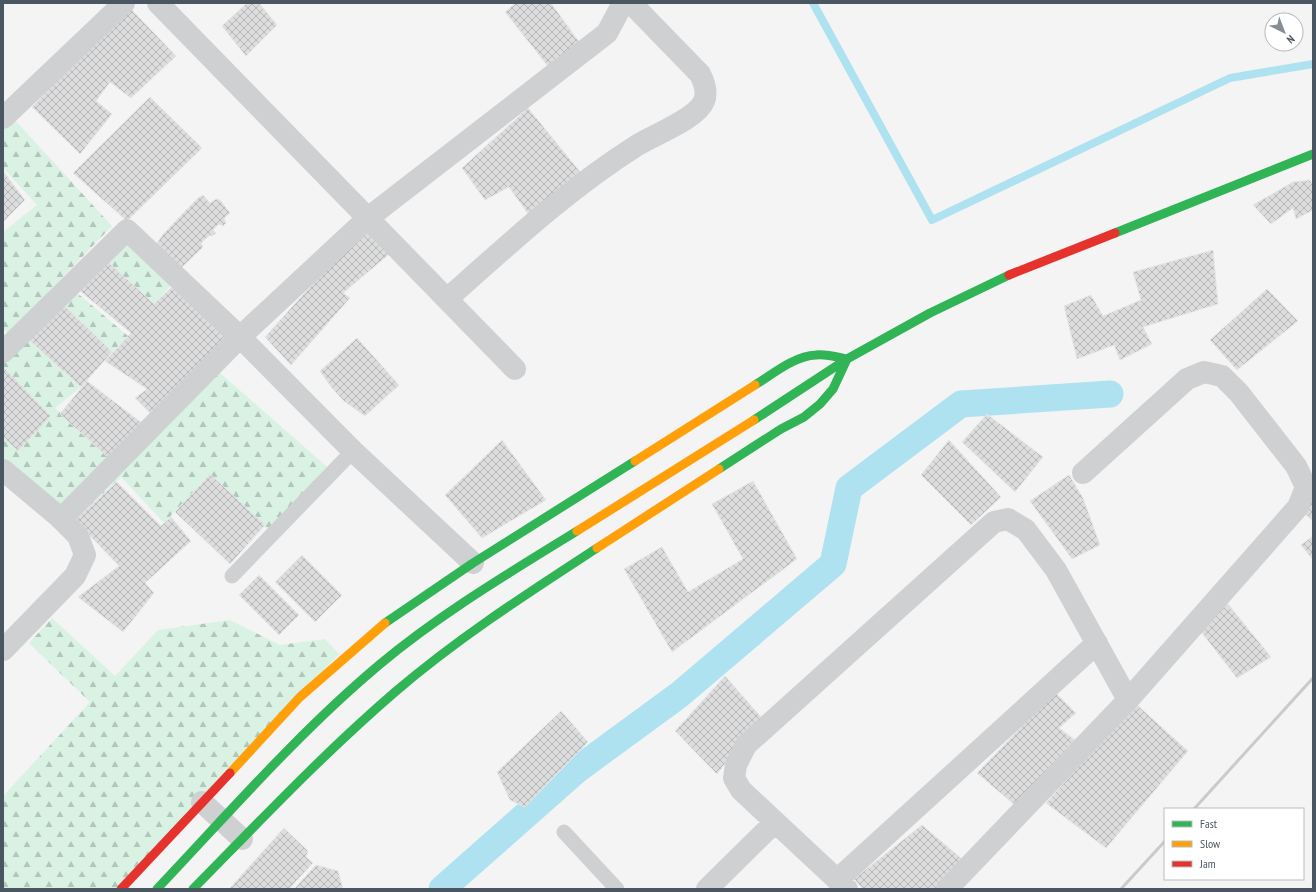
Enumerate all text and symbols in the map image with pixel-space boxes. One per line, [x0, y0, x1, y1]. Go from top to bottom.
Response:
north arrow [1264, 12, 1304, 52]
text: N [1284, 32, 1298, 47]
legend [1164, 808, 1304, 880]
text: Fast [1200, 816, 1218, 831]
text: Slow [1200, 836, 1221, 851]
text: Jam [1199, 856, 1216, 871]

